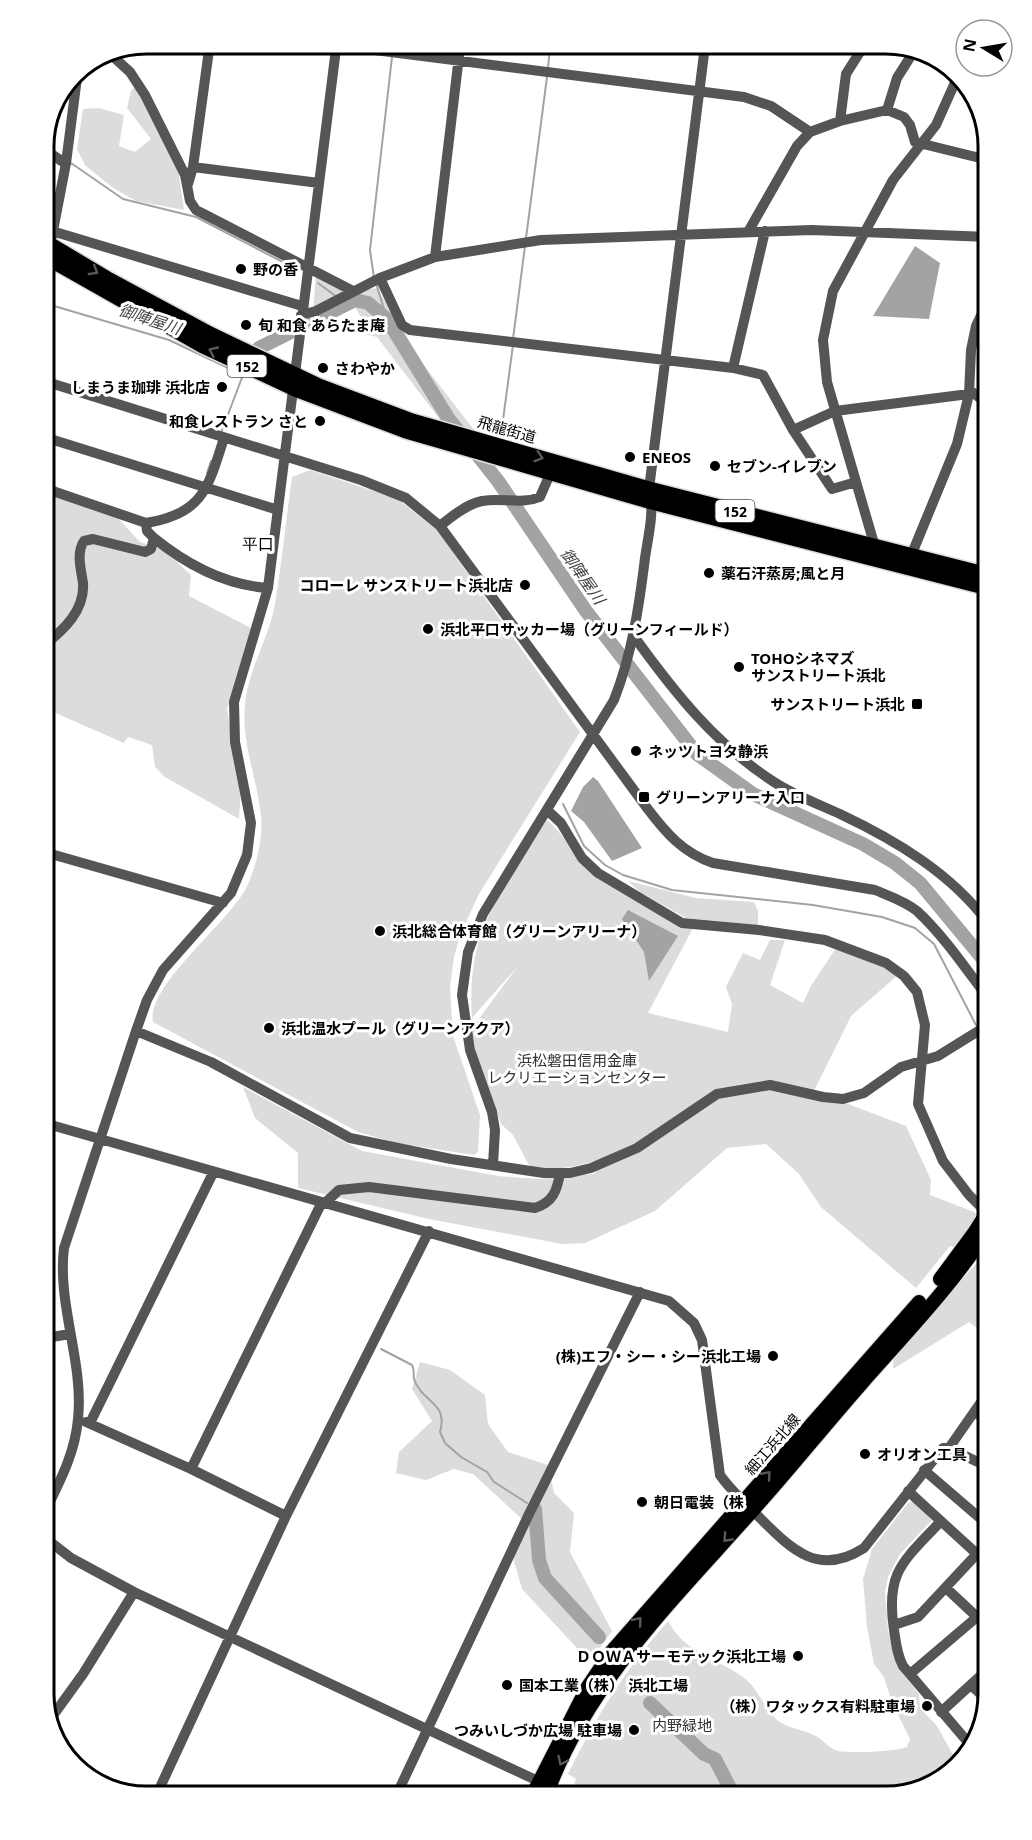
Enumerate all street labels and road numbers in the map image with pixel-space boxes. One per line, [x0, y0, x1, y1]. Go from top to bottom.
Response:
road number: 152 [228, 355, 266, 377]
street label: 飛龍街道 [475, 411, 539, 447]
road number: 152 [716, 500, 754, 522]
street label: 細江浜北線 [740, 1409, 804, 1479]

